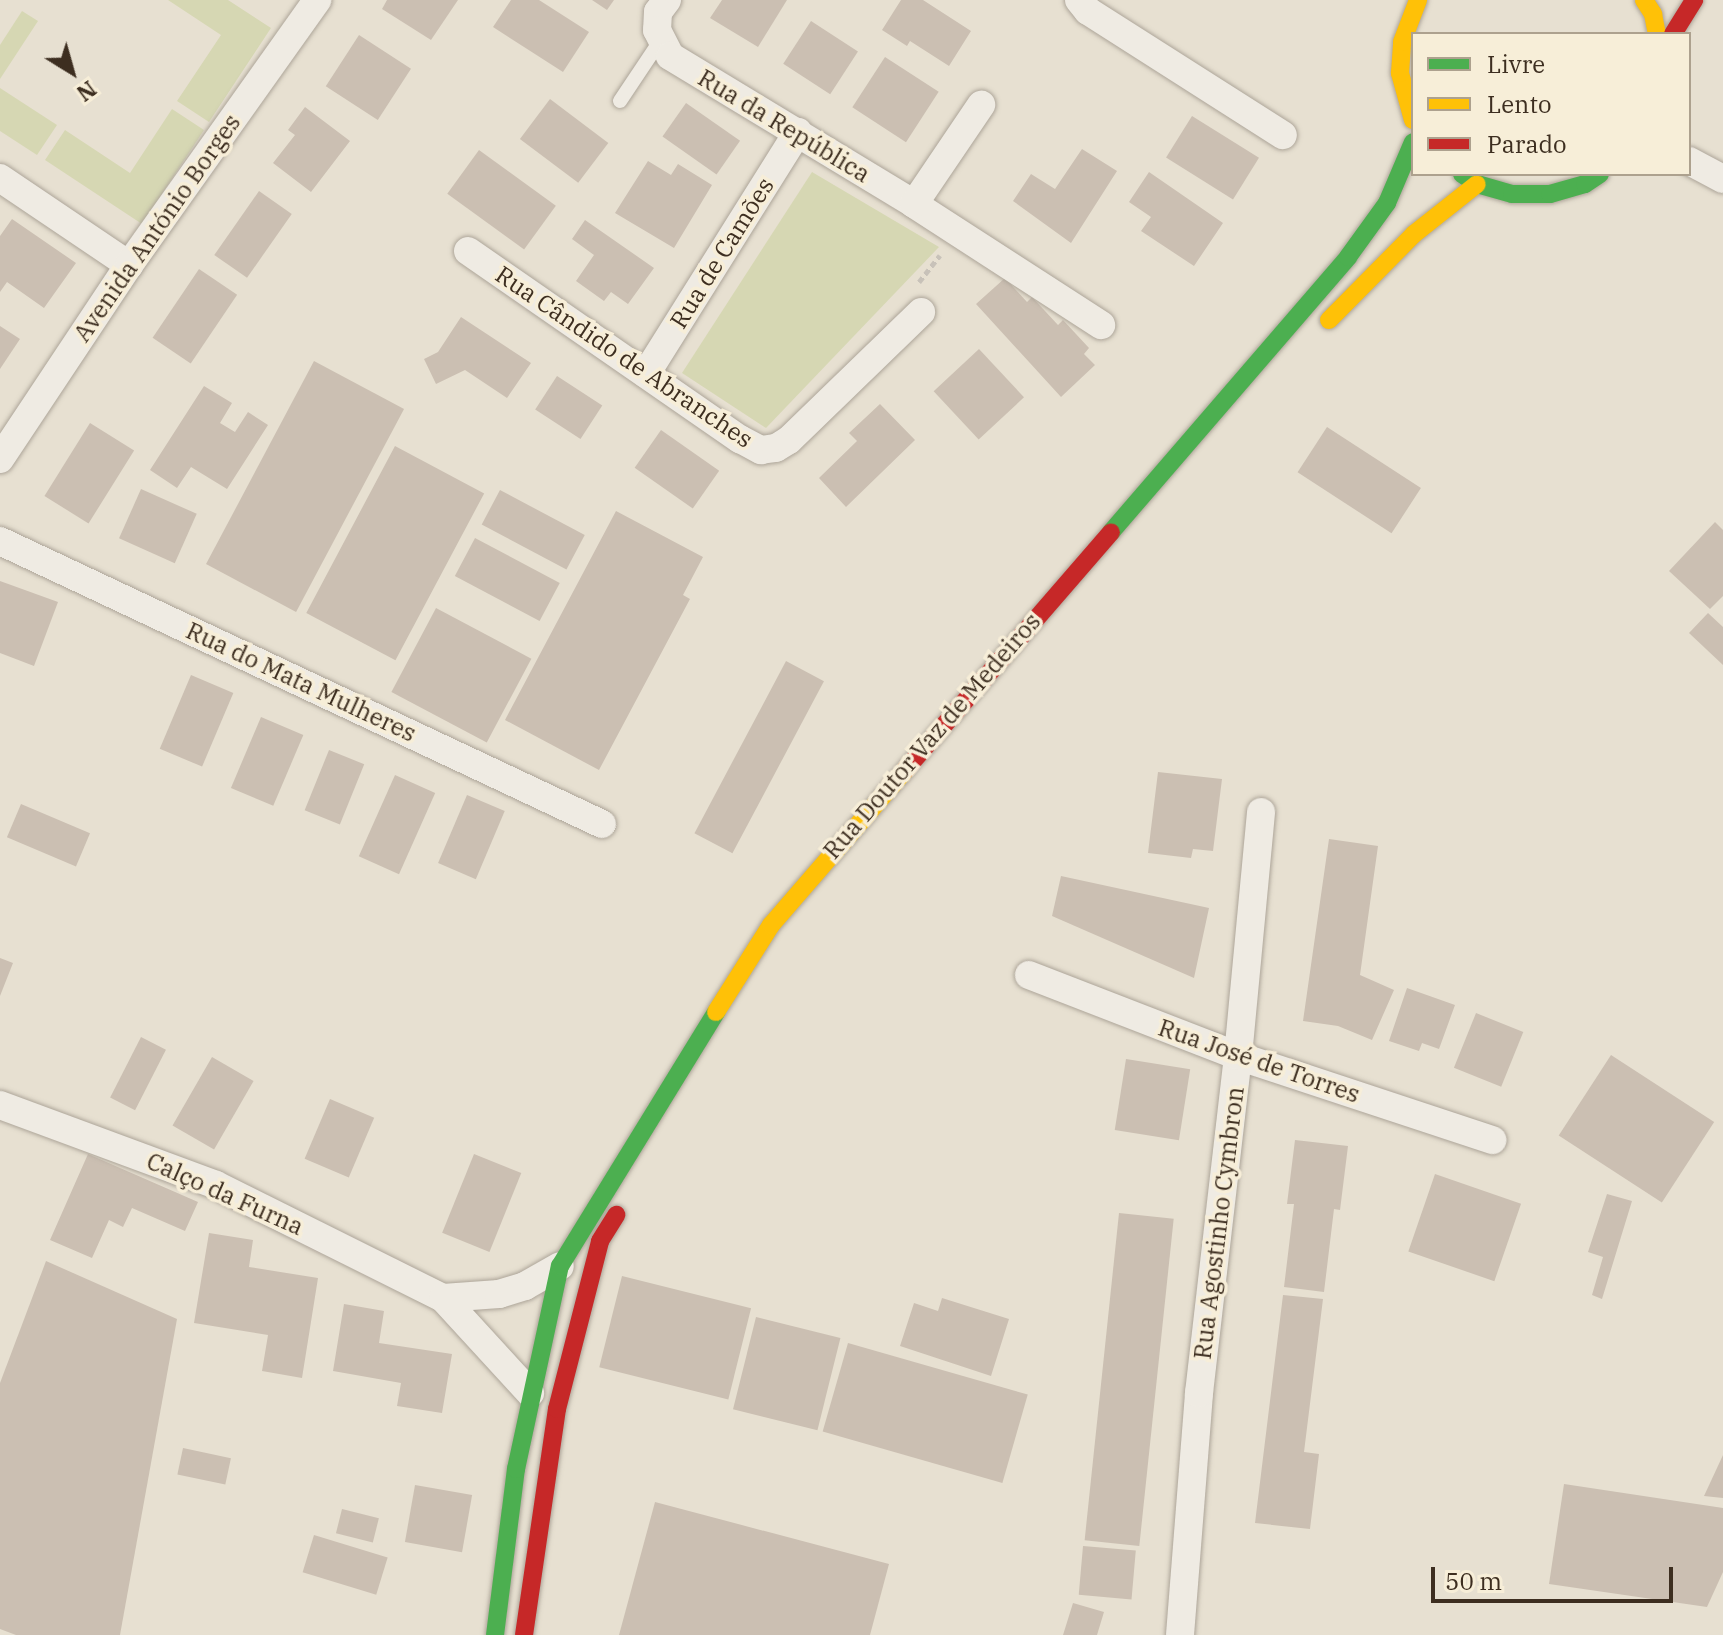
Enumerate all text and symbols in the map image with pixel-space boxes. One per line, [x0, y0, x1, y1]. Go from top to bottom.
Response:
north arrow [32, 32, 112, 112]
legend [1411, 32, 1691, 176]
text: Livre [1487, 48, 1545, 80]
street label: Rua da República [693, 63, 875, 189]
text: N [71, 75, 102, 108]
text: Lento [1487, 88, 1551, 120]
street label: Avenida António Borges [67, 109, 247, 347]
text: Parado [1487, 128, 1567, 160]
street label: Rua de Camões [664, 172, 780, 334]
street label: Rua Cândido de Abranches [490, 260, 758, 454]
street label: Rua Doutor Vaz de Medeiros [817, 607, 1047, 865]
street label: Rua do Mata Mulheres [182, 616, 420, 748]
street label: Rua José de Torres [1155, 1013, 1363, 1109]
street label: Rua Agostinho Cymbron [1188, 1085, 1250, 1361]
street label: Calço da Furna [142, 1147, 308, 1241]
scale bar [1435, 1551, 1677, 1601]
text: 50 m [1445, 1565, 1502, 1597]

